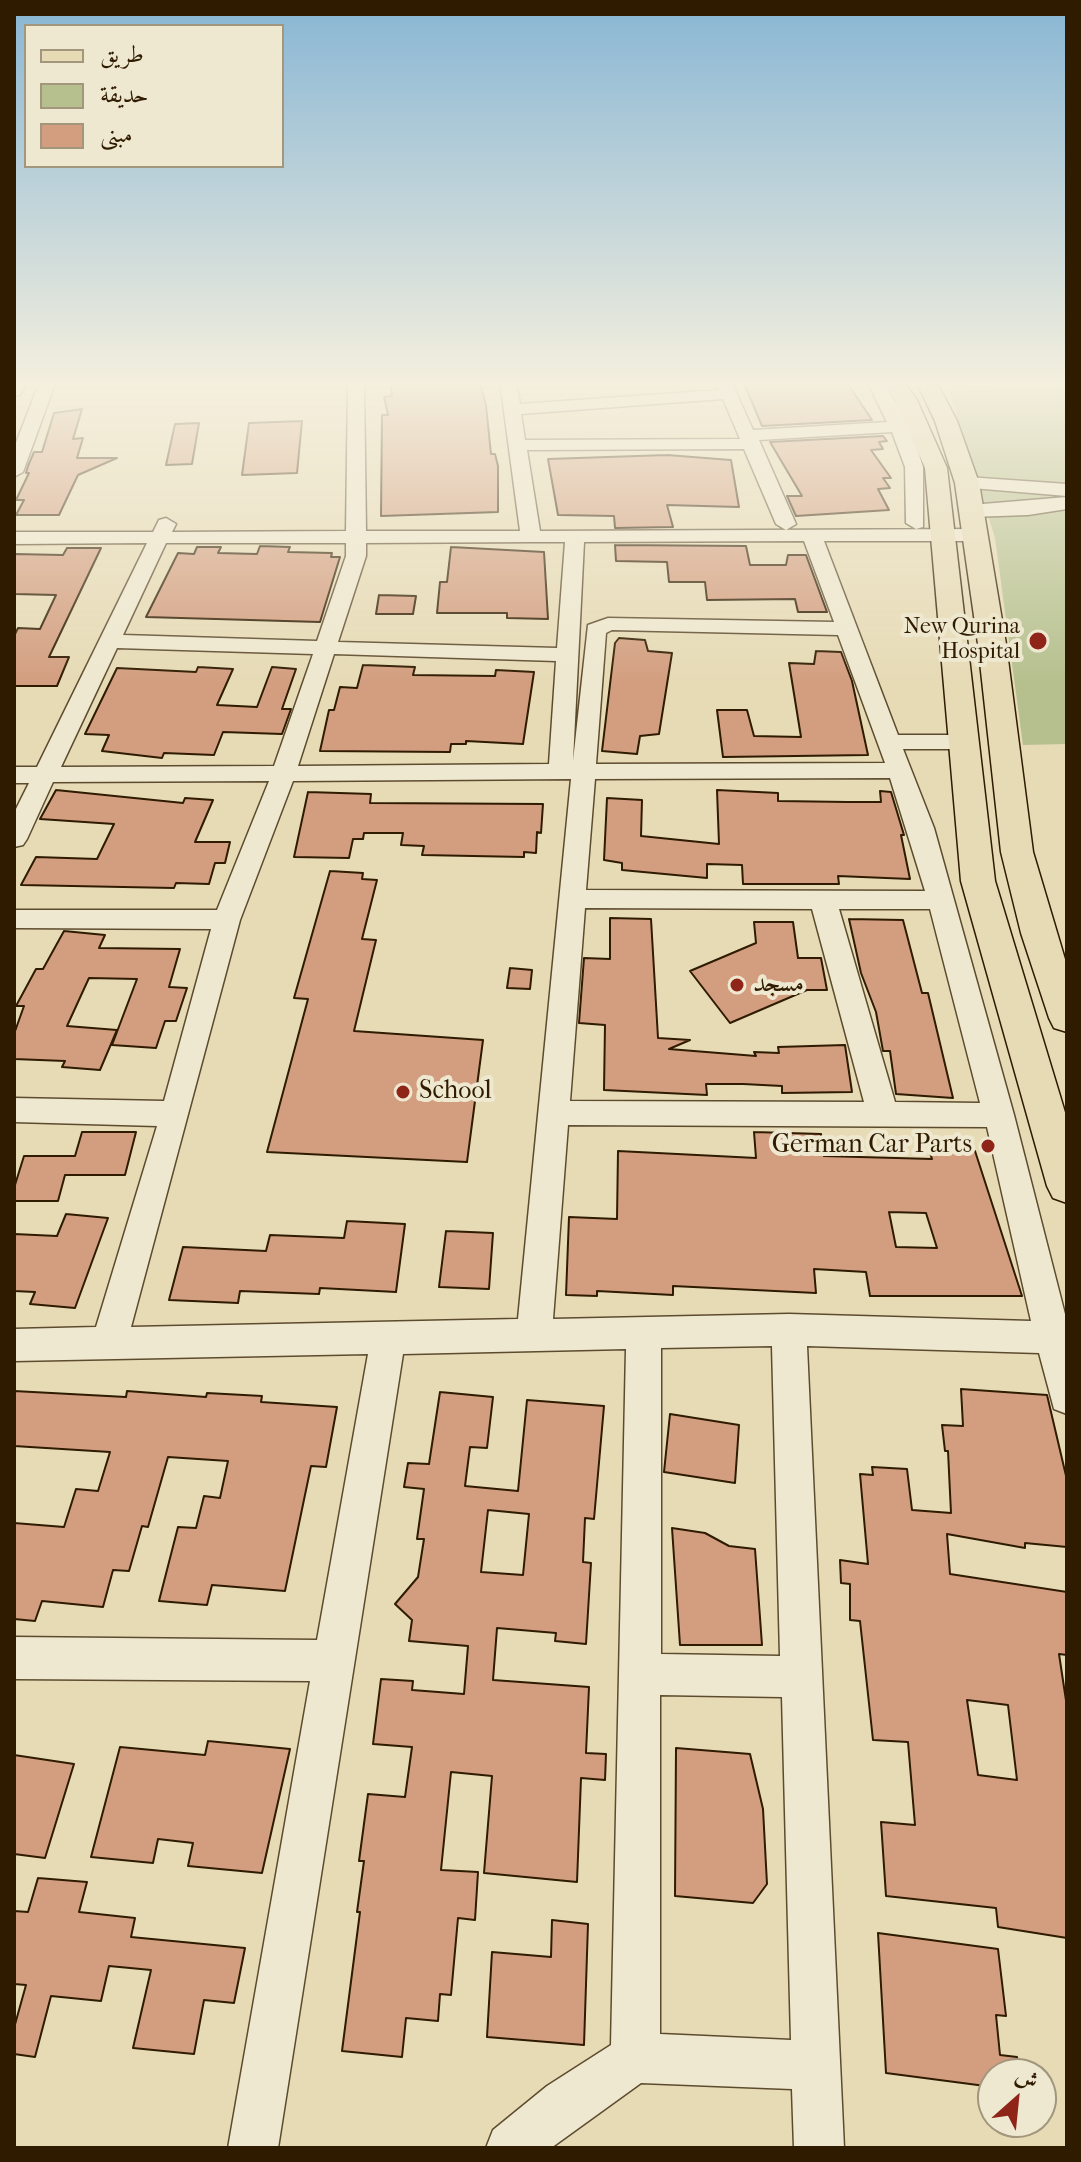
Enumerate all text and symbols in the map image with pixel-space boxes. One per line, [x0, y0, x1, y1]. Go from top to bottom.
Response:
legend [24, 24, 284, 168]
text: طريق [100, 40, 144, 68]
text: حديقة [100, 80, 149, 108]
text: مبنى [100, 120, 133, 148]
place label: New Qurina Hospital [904, 615, 1020, 666]
marker: New Qurina Hospital [1027, 630, 1049, 652]
place label: مسجد [753, 969, 804, 1001]
marker: مسجد [728, 976, 746, 994]
place label: School [419, 1076, 492, 1108]
marker: School [394, 1083, 412, 1101]
place label: German Car Parts [772, 1130, 972, 1162]
marker: German Car Parts [979, 1137, 997, 1155]
north arrow [977, 2058, 1057, 2138]
text: ش [1011, 2062, 1043, 2095]

